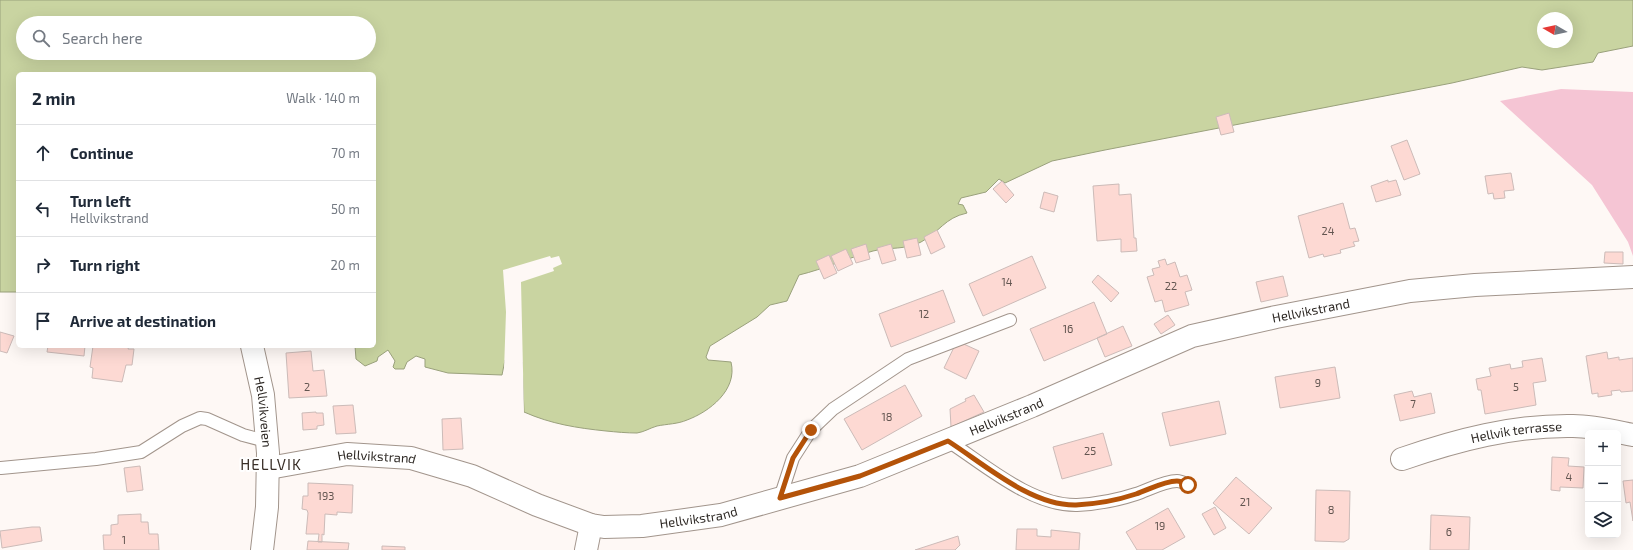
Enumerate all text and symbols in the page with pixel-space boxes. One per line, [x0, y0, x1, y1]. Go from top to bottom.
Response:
north arrow [1537, 12, 1573, 48]
search box [16, 16, 376, 60]
icon: search [30, 27, 52, 49]
text: Search here [62, 29, 143, 47]
text: 2 min [32, 88, 75, 108]
text: Walk · 140 m [286, 90, 360, 106]
icon: ahead [32, 142, 54, 164]
text: Continue [70, 144, 133, 162]
text: 70 m [331, 145, 360, 161]
text: Turn left [70, 192, 131, 210]
icon: left [32, 198, 54, 220]
text: 50 m [331, 201, 360, 217]
text: Hellvikstrand [70, 210, 149, 226]
house number: 24 [1322, 224, 1335, 237]
icon: right [32, 254, 54, 276]
text: Turn right [70, 256, 140, 274]
text: 20 m [331, 257, 360, 273]
house number: 14 [1001, 275, 1013, 288]
house number: 22 [1165, 279, 1177, 292]
street label: Hellvikstrand [1271, 295, 1351, 326]
house number: 12 [919, 307, 929, 320]
icon: arrive [32, 310, 54, 332]
text: Arrive at destination [70, 312, 216, 330]
house number: 16 [1063, 322, 1073, 335]
street label: Hellvikveien [251, 375, 275, 448]
house number: 9 [1315, 376, 1321, 389]
house number: 2 [304, 380, 310, 393]
house number: 5 [1513, 380, 1519, 393]
street label: Hellvikstrand [967, 394, 1046, 439]
house number: 7 [1410, 397, 1416, 410]
house number: 18 [881, 410, 893, 423]
street label: Hellvik terrasse [1469, 418, 1562, 446]
route end [802, 421, 820, 439]
map controls [1585, 430, 1621, 538]
button: + [1585, 430, 1621, 466]
house number: 25 [1084, 444, 1096, 457]
street label: Hellvikstrand [336, 446, 418, 467]
district label: HELLVIK [240, 455, 302, 473]
button: − [1585, 466, 1621, 502]
house number: 4 [1566, 470, 1573, 483]
route start [1179, 476, 1197, 494]
house number: 193 [318, 489, 334, 502]
house number: 21 [1240, 495, 1250, 508]
button: layers [1585, 502, 1621, 538]
street label: Hellvikstrand [658, 503, 739, 531]
house number: 8 [1328, 503, 1334, 516]
house number: 19 [1155, 519, 1165, 532]
house number: 6 [1446, 525, 1452, 538]
house number: 1 [122, 533, 126, 546]

